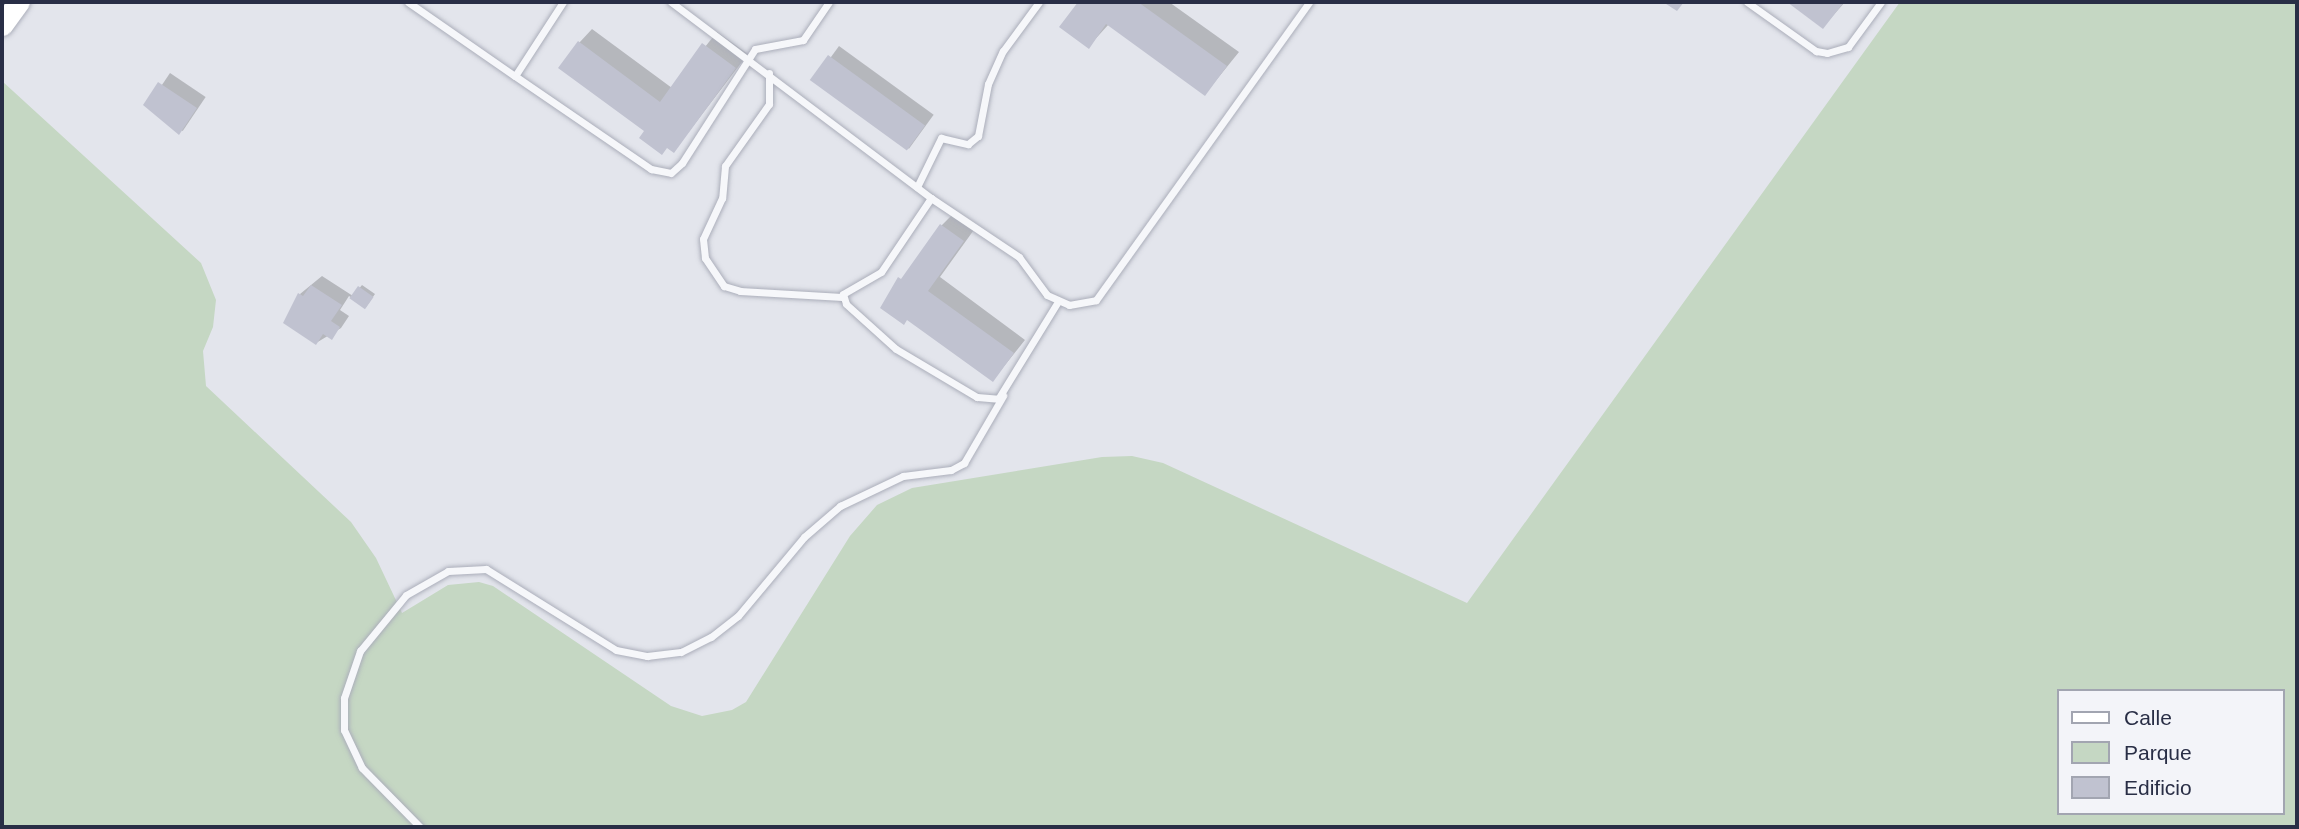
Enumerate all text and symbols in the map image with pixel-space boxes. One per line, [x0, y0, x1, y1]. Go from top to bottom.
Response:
legend [2058, 689, 2285, 815]
text: Calle [2124, 706, 2172, 729]
text: Parque [2124, 741, 2192, 764]
text: Edificio [2124, 776, 2192, 799]

